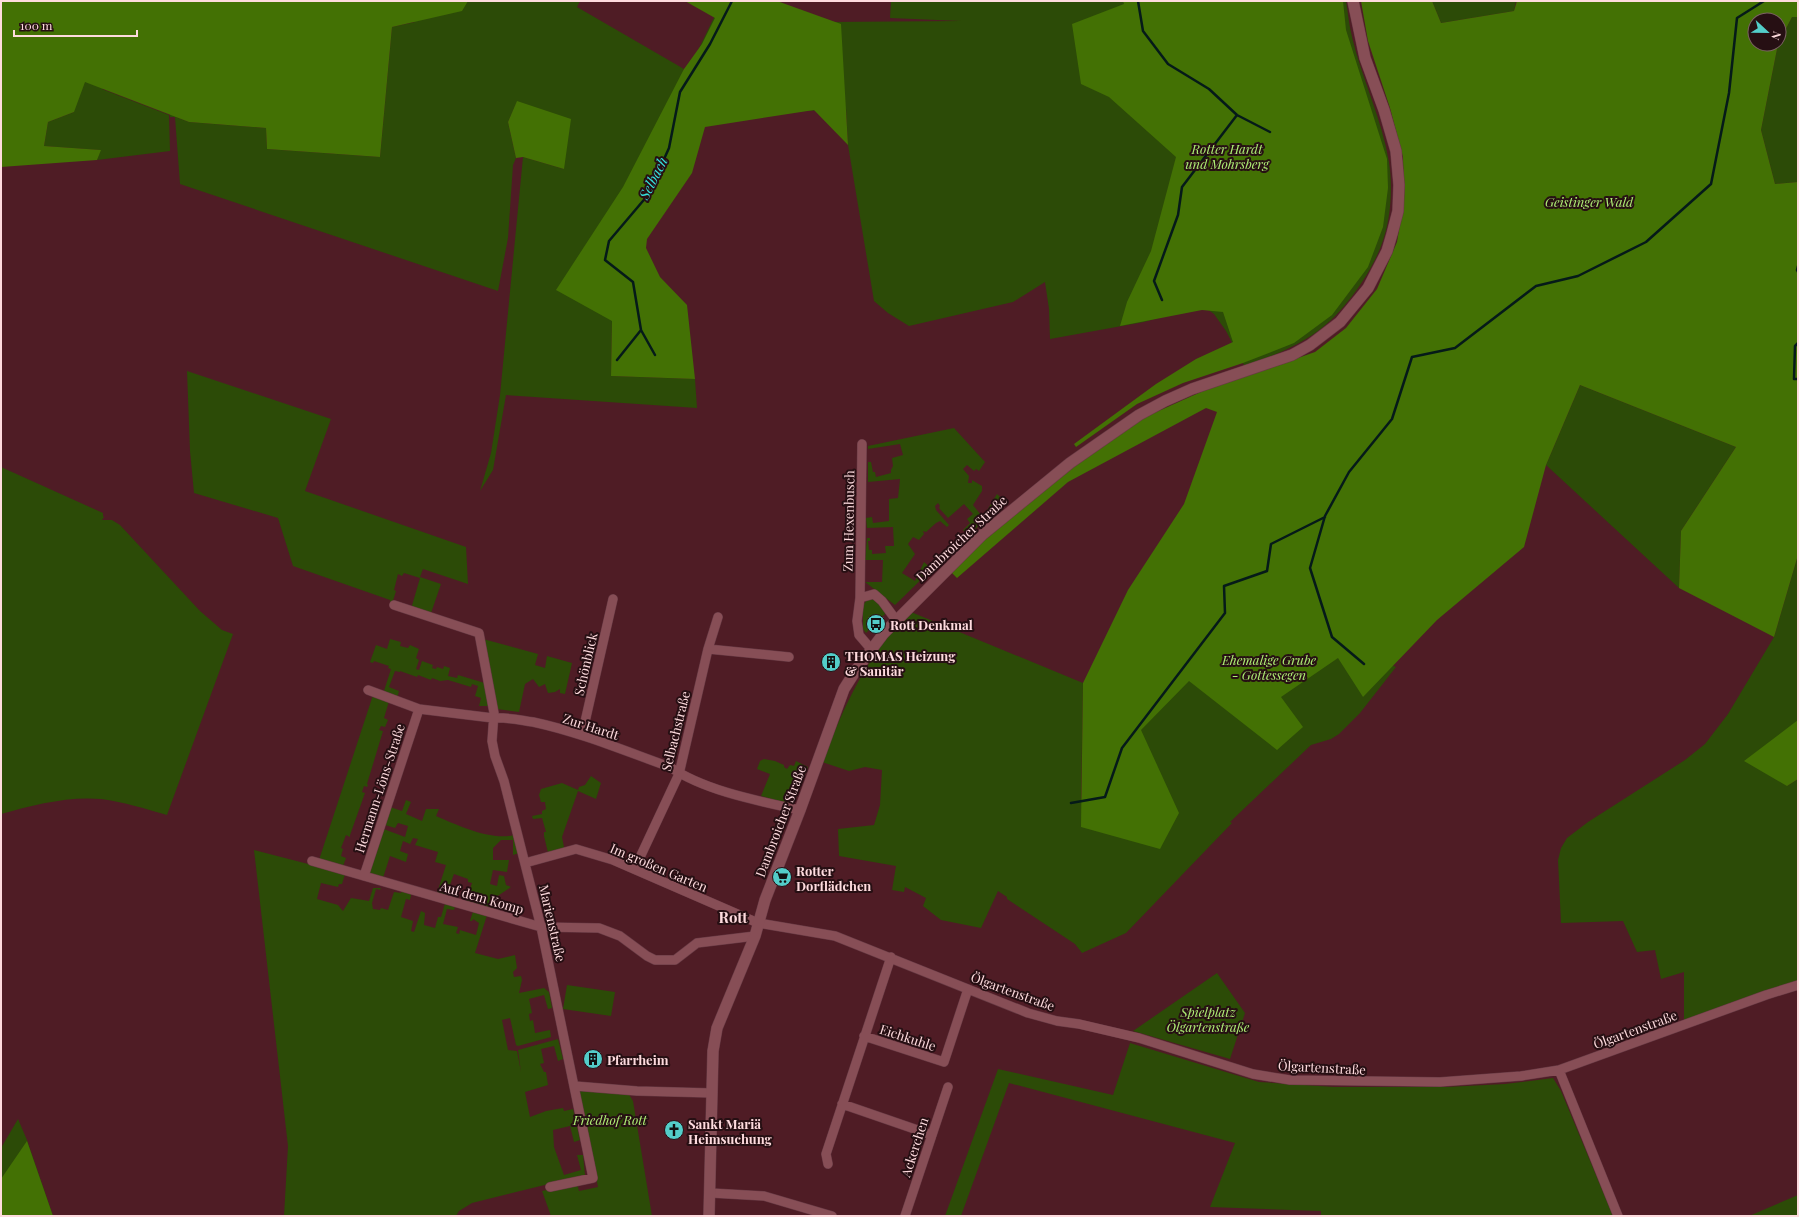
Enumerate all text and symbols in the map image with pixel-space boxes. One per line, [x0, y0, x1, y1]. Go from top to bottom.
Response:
scale bar [14, 12, 137, 38]
north arrow [1747, 12, 1787, 52]
text: 100 m [20, 17, 53, 33]
text: N [1768, 29, 1785, 42]
park label: Rotter Hardt und Mohrsberg [1185, 140, 1270, 172]
water label: Selbach [634, 153, 672, 204]
park label: Geistinger Wald [1545, 193, 1634, 210]
street label: Zum Hexenbusch [839, 470, 857, 572]
street label: Dambroicher Straße [912, 491, 1010, 585]
bus stop icon: Rott Denkmal [865, 613, 887, 635]
place label: Rott Denkmal [890, 616, 973, 633]
street label: Schönblick [570, 630, 601, 697]
place label: THOMAS Heizung & Sanitär [845, 647, 956, 679]
building icon: THOMAS Heizung & Sanitär [820, 651, 842, 673]
park label: Ehemalige Grube - Gottessegen [1221, 651, 1317, 683]
street label: Selbachstraße [657, 689, 693, 773]
street label: Zur Hardt [561, 709, 622, 743]
street label: Hermann-Löns-Straße [350, 721, 408, 855]
street label: Dambroicher Straße [751, 762, 809, 879]
street label: Im großen Garten [608, 839, 710, 895]
place label: Rotter Dorflädchen [796, 862, 871, 894]
supermarket icon: Rotter Dorflädchen [771, 866, 793, 888]
street label: Auf dem Komp [437, 877, 526, 917]
street label: Marienstraße [536, 883, 570, 964]
district label: Rott [719, 907, 748, 927]
street label: Ölgartenstraße [969, 968, 1058, 1014]
park label: Spielplatz Ölgartenstraße [1167, 1003, 1250, 1035]
street label: Ölgartenstraße [1591, 1006, 1680, 1052]
street label: Eichkuhle [878, 1020, 939, 1054]
building icon: Pfarrheim [582, 1048, 604, 1070]
place label: Pfarrheim [607, 1051, 669, 1068]
street label: Ölgartenstraße [1278, 1056, 1367, 1078]
park label: Friedhof Rott [572, 1111, 648, 1128]
place label: Sankt Mariä Heimsuchung [688, 1115, 773, 1147]
street label: Ackerchen [896, 1115, 932, 1180]
church icon: Sankt Mariä Heimsuchung [663, 1119, 685, 1141]

